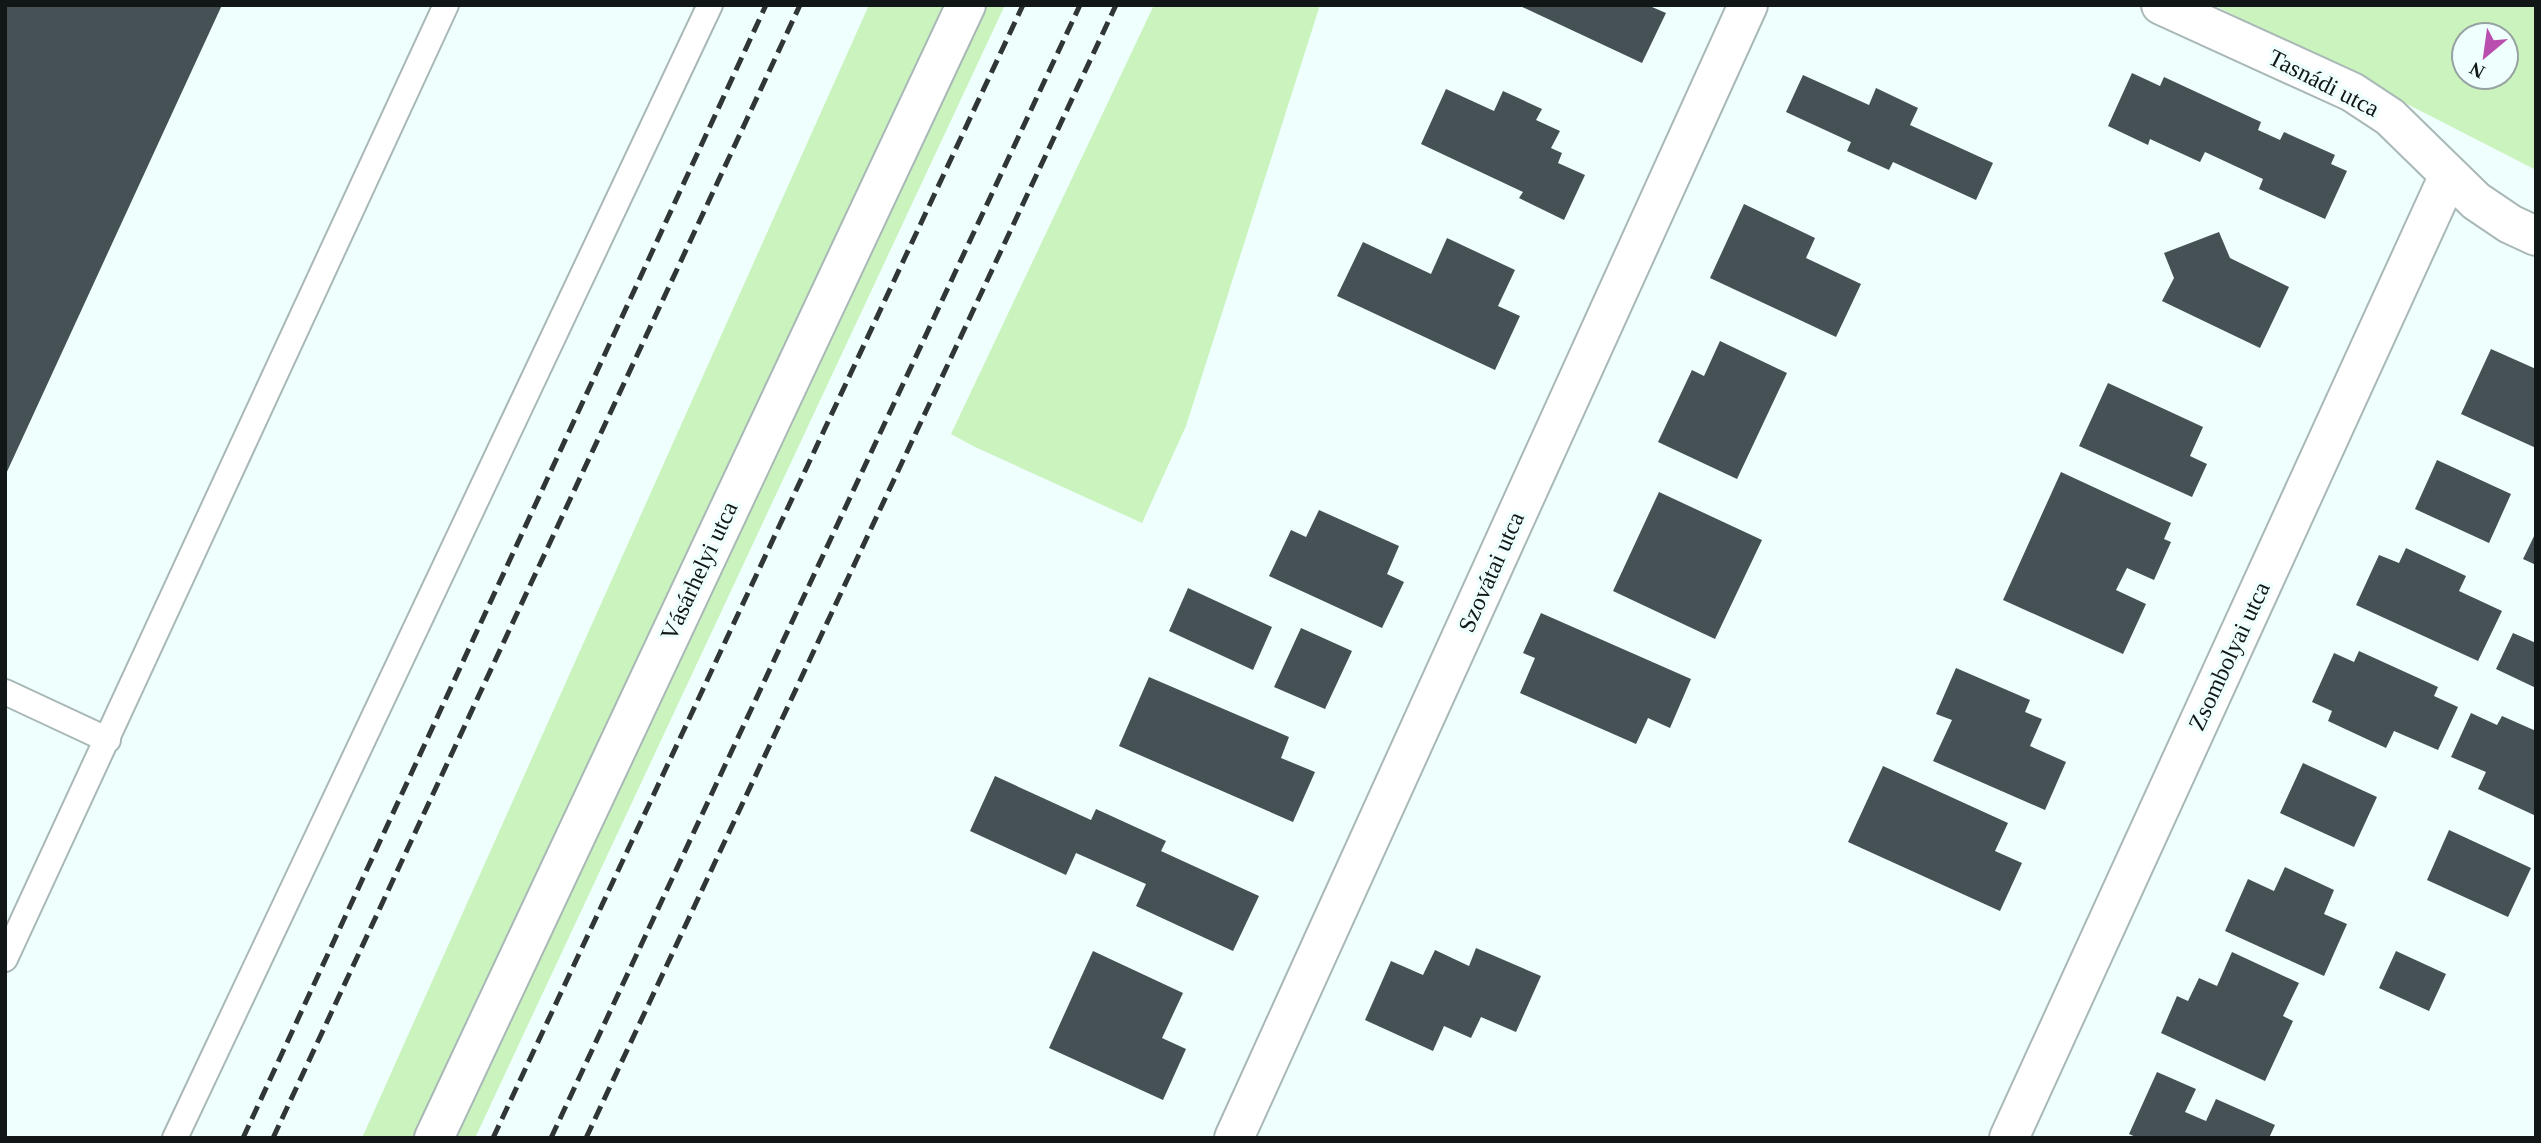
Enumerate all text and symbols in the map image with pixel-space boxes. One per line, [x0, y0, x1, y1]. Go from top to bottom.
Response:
north arrow [2450, 21, 2520, 91]
street label: Tasnádi utca [2265, 44, 2384, 122]
text: N [2466, 58, 2488, 83]
street label: Vásárhelyi utca [656, 497, 743, 644]
street label: Szovátai utca [1453, 508, 1529, 636]
street label: Zsombolyai utca [2183, 577, 2275, 734]

